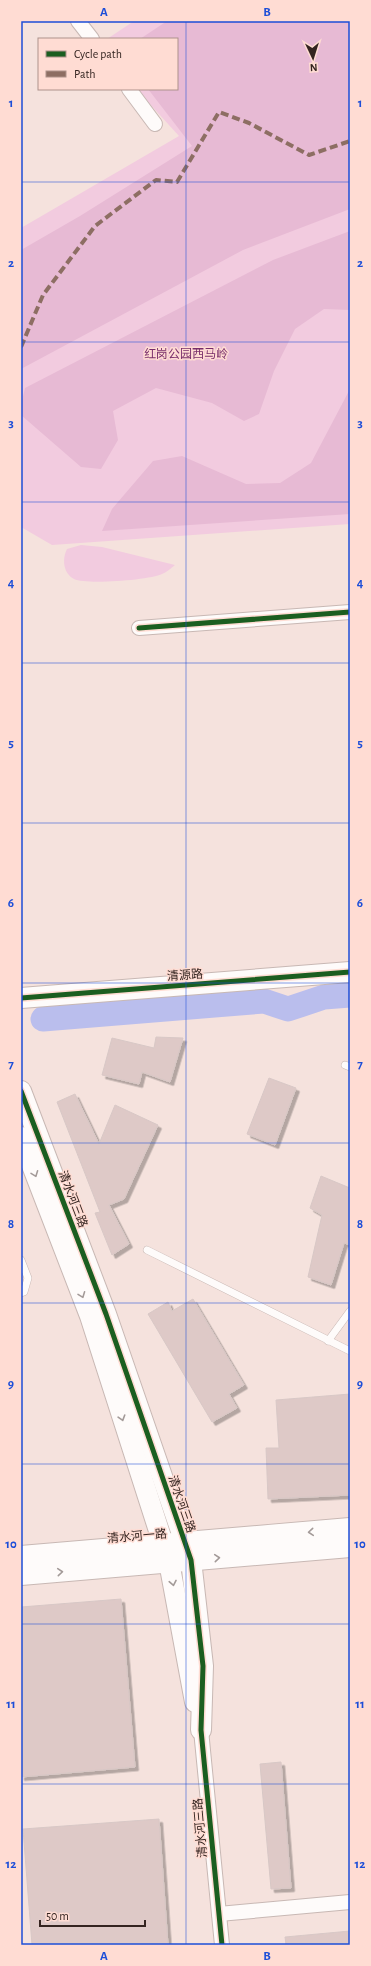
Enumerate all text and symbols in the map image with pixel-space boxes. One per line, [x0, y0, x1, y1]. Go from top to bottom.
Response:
text: A [100, 6, 108, 19]
text: B [263, 6, 271, 19]
legend [38, 38, 178, 90]
north arrow [293, 38, 333, 78]
text: Cycle path [74, 48, 122, 61]
text: N [309, 62, 318, 73]
text: Path [74, 68, 96, 80]
text: 1 [9, 97, 13, 110]
text: 1 [358, 97, 362, 110]
text: 2 [8, 257, 14, 270]
text: 2 [357, 257, 363, 270]
park label: 红岗公园西马岭 [144, 347, 228, 360]
text: 3 [8, 417, 14, 430]
text: 3 [357, 417, 363, 430]
text: 4 [8, 577, 15, 590]
text: 4 [357, 577, 364, 590]
text: 5 [8, 737, 14, 750]
text: 5 [357, 737, 363, 750]
text: 6 [8, 897, 14, 910]
text: 6 [357, 897, 363, 910]
street label: 清源路 [167, 967, 203, 982]
text: 7 [8, 1058, 14, 1071]
text: 7 [357, 1058, 363, 1071]
street label: 清水河三路 [57, 1168, 90, 1229]
one-way arrow [31, 1170, 39, 1177]
text: 8 [8, 1218, 14, 1231]
text: 8 [357, 1218, 363, 1231]
one-way arrow [77, 1291, 85, 1298]
text: 9 [8, 1378, 14, 1391]
text: 9 [357, 1378, 363, 1391]
one-way arrow [117, 1415, 126, 1422]
street label: 清水河三路 [167, 1473, 198, 1534]
street label: 清水河一路 [106, 1526, 167, 1545]
one-way arrow [308, 1527, 314, 1536]
text: 10 [5, 1538, 17, 1551]
text: 10 [354, 1538, 366, 1551]
one-way arrow [214, 1553, 220, 1562]
one-way arrow [57, 1567, 63, 1576]
one-way arrow [168, 1580, 177, 1586]
text: 11 [6, 1698, 16, 1711]
text: 11 [355, 1698, 365, 1711]
street label: 清水河三路 [190, 1798, 209, 1859]
text: 12 [6, 1858, 16, 1871]
text: 12 [355, 1858, 365, 1871]
scale bar [40, 1902, 145, 1928]
text: 50 m [46, 1910, 69, 1922]
text: A [100, 1950, 108, 1963]
text: B [263, 1950, 271, 1963]

